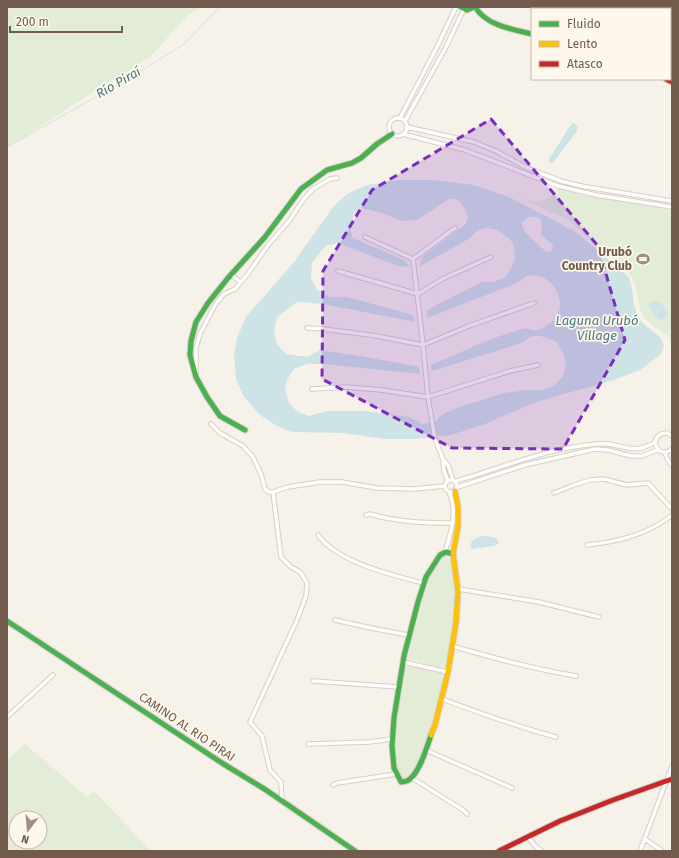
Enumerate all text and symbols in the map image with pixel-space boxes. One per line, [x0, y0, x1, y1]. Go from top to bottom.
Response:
scale bar [10, 8, 122, 34]
legend [531, 8, 671, 80]
text: 200 m [16, 15, 49, 29]
text: Fluido [567, 17, 601, 31]
text: Lento [567, 37, 597, 51]
text: Atasco [567, 57, 603, 71]
water label: Río Piraí [93, 63, 144, 101]
place label: Urubó Country Club [562, 245, 632, 273]
sports icon: Urubó Country Club [635, 251, 651, 267]
water label: Laguna Urubó Village [556, 313, 638, 343]
street label: CAMINO AL RIO PIRAI [136, 690, 238, 764]
north arrow [8, 810, 48, 850]
text: N [20, 832, 31, 846]

